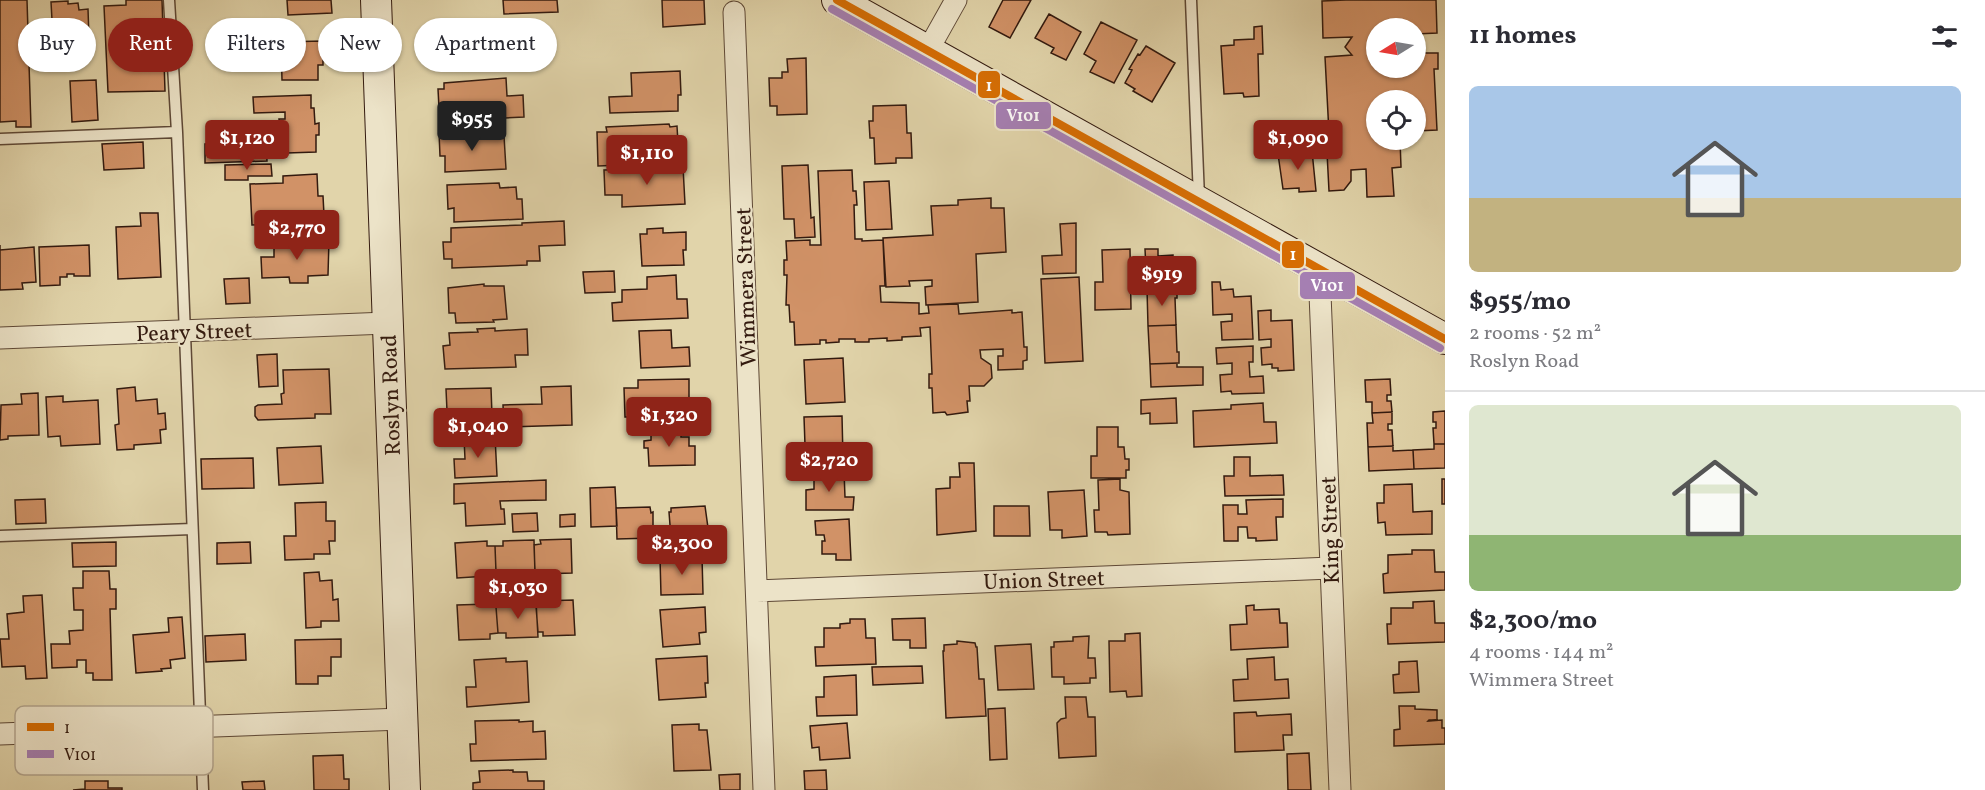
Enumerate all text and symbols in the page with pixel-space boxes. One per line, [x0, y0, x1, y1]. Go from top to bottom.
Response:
chip: Buy [18, 18, 96, 72]
chip: Rent [108, 18, 193, 72]
chip: Filters [205, 18, 306, 72]
chip: New [318, 18, 402, 72]
chip: Apartment [414, 18, 557, 72]
north arrow [1366, 18, 1426, 78]
map controls [1366, 18, 1426, 150]
text: 11 homes [1469, 18, 1576, 54]
icon: filters [1928, 20, 1961, 53]
line badge: 1 [977, 70, 1001, 99]
text: 1 [986, 76, 992, 98]
button: locate [1366, 90, 1426, 150]
pin: $955 [436, 101, 508, 152]
line badge: V101 [995, 101, 1052, 130]
text: $955 [451, 106, 493, 134]
text: V101 [1006, 106, 1040, 128]
pin: $1,120 [198, 120, 296, 171]
pin: $1,090 [1249, 120, 1347, 171]
text: $1,120 [219, 125, 275, 153]
text: $1,090 [1268, 125, 1328, 153]
icon: home [1661, 125, 1769, 233]
pin: $1,110 [598, 135, 696, 186]
text: $1,110 [620, 140, 674, 168]
street label: Wimmera Street [729, 206, 766, 367]
pin: $2,770 [248, 210, 346, 261]
text: $2,770 [268, 215, 326, 243]
line badge: 1 [1281, 240, 1305, 269]
text: 1 [1290, 245, 1296, 267]
pin: $919 [1126, 256, 1198, 307]
text: $919 [1141, 261, 1183, 289]
line badge: V101 [1299, 271, 1356, 300]
text: V101 [1310, 276, 1344, 298]
text: $955/mo [1469, 284, 1571, 320]
street label: Peary Street [135, 316, 253, 351]
text: 2 rooms · 52 m² [1469, 320, 1601, 348]
street label: Roslyn Road [375, 334, 410, 456]
text: Roslyn Road [1469, 348, 1579, 376]
pin: $1,320 [620, 397, 718, 448]
text: $1,320 [640, 402, 698, 430]
pin: $1,040 [429, 408, 527, 459]
text: $1,040 [448, 413, 509, 441]
pin: $2,720 [780, 442, 878, 493]
icon: home [1661, 444, 1769, 552]
text: $2,720 [800, 447, 858, 475]
street label: King Street [1314, 475, 1349, 584]
pin: $2,300 [633, 525, 731, 576]
text: $2,300 [651, 530, 713, 558]
street label: Union Street [983, 564, 1106, 599]
pin: $1,030 [469, 569, 567, 620]
text: $1,030 [488, 574, 548, 602]
text: $2,300/mo [1469, 603, 1597, 639]
text: 4 rooms · 144 m² [1469, 639, 1614, 667]
text: Wimmera Street [1469, 667, 1614, 695]
legend [15, 706, 213, 775]
text: 1 [64, 718, 70, 740]
text: V101 [64, 745, 96, 767]

